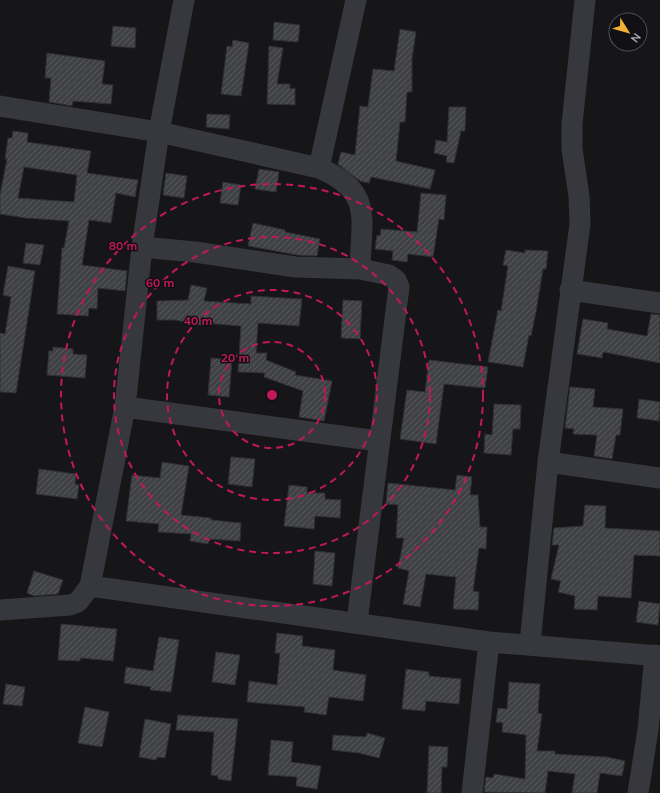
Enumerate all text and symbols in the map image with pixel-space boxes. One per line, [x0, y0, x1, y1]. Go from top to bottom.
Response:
north arrow [608, 12, 648, 52]
text: N [628, 30, 644, 46]
text: 80 m [109, 238, 137, 253]
text: 60 m [146, 275, 174, 290]
text: 40 m [184, 313, 212, 328]
text: 20 m [221, 350, 249, 365]
centre of rings [265, 388, 279, 402]

